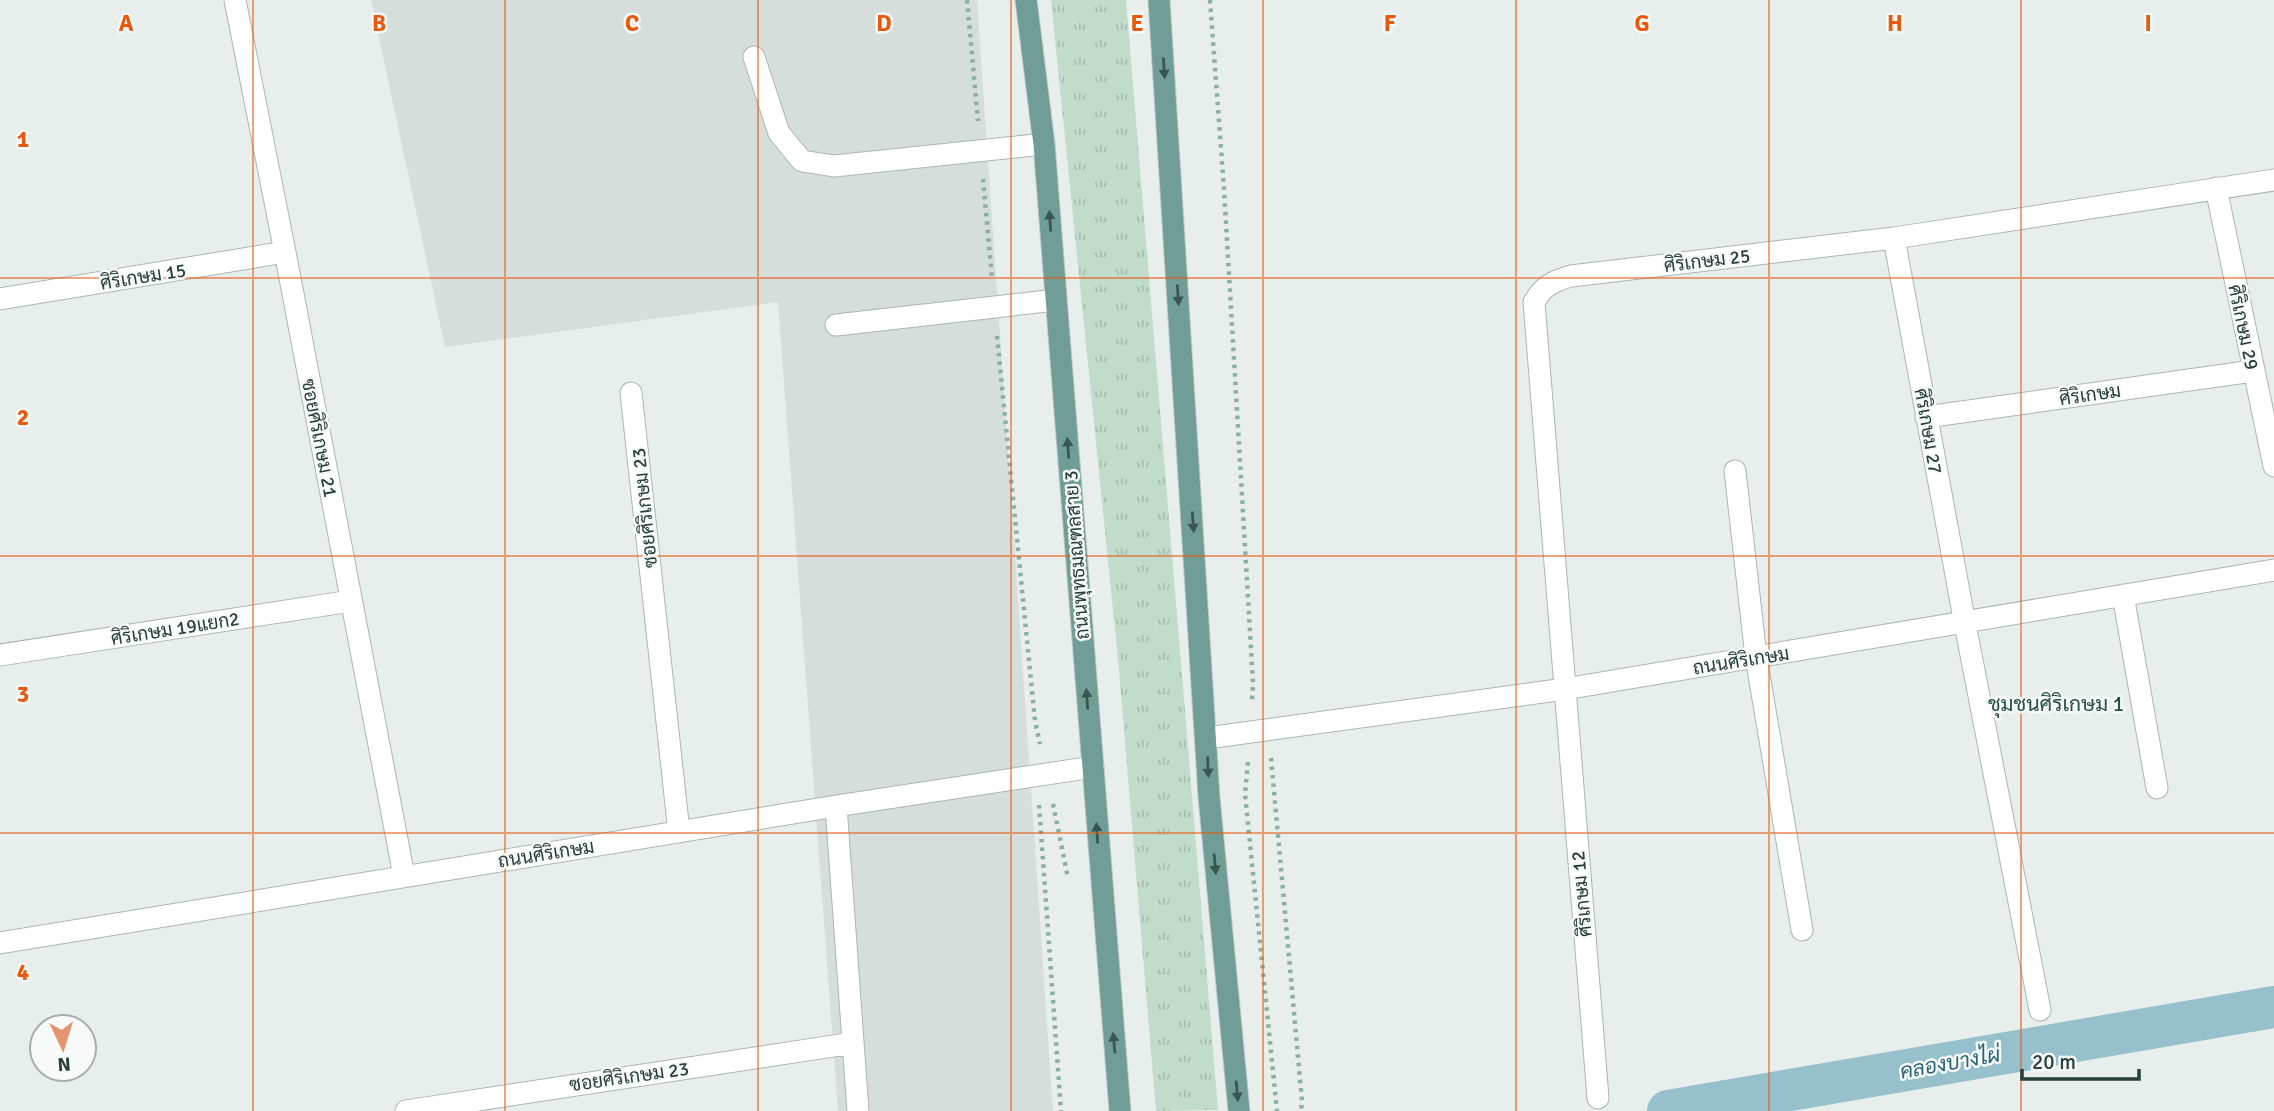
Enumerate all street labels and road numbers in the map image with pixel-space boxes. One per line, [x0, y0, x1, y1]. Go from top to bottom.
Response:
street label: ศิริเกษม 25 [1663, 244, 1752, 278]
street label: ศิริเกษม 15 [98, 258, 188, 296]
street label: ศิริเกษม 29 [2222, 282, 2264, 372]
street label: ซอยศิริเกษม 21 [296, 377, 342, 500]
street label: ศิริเกษม [2058, 379, 2123, 411]
street label: ศิริเกษม 27 [1909, 386, 1947, 476]
street label: ซอยศิริเกษม 23 [627, 447, 663, 569]
street label: ถนนพุทธมณฑลสาย 3 [1059, 470, 1095, 640]
street label: ศิริเกษม 19แยก2 [109, 607, 241, 651]
street label: ถนนศิริเกษม [1691, 642, 1791, 680]
street label: ถนนศิริเกษม [496, 835, 596, 873]
street label: ศิริเกษม 12 [1566, 850, 1598, 938]
street label: ซอยศิริเกษม 23 [568, 1057, 690, 1097]

